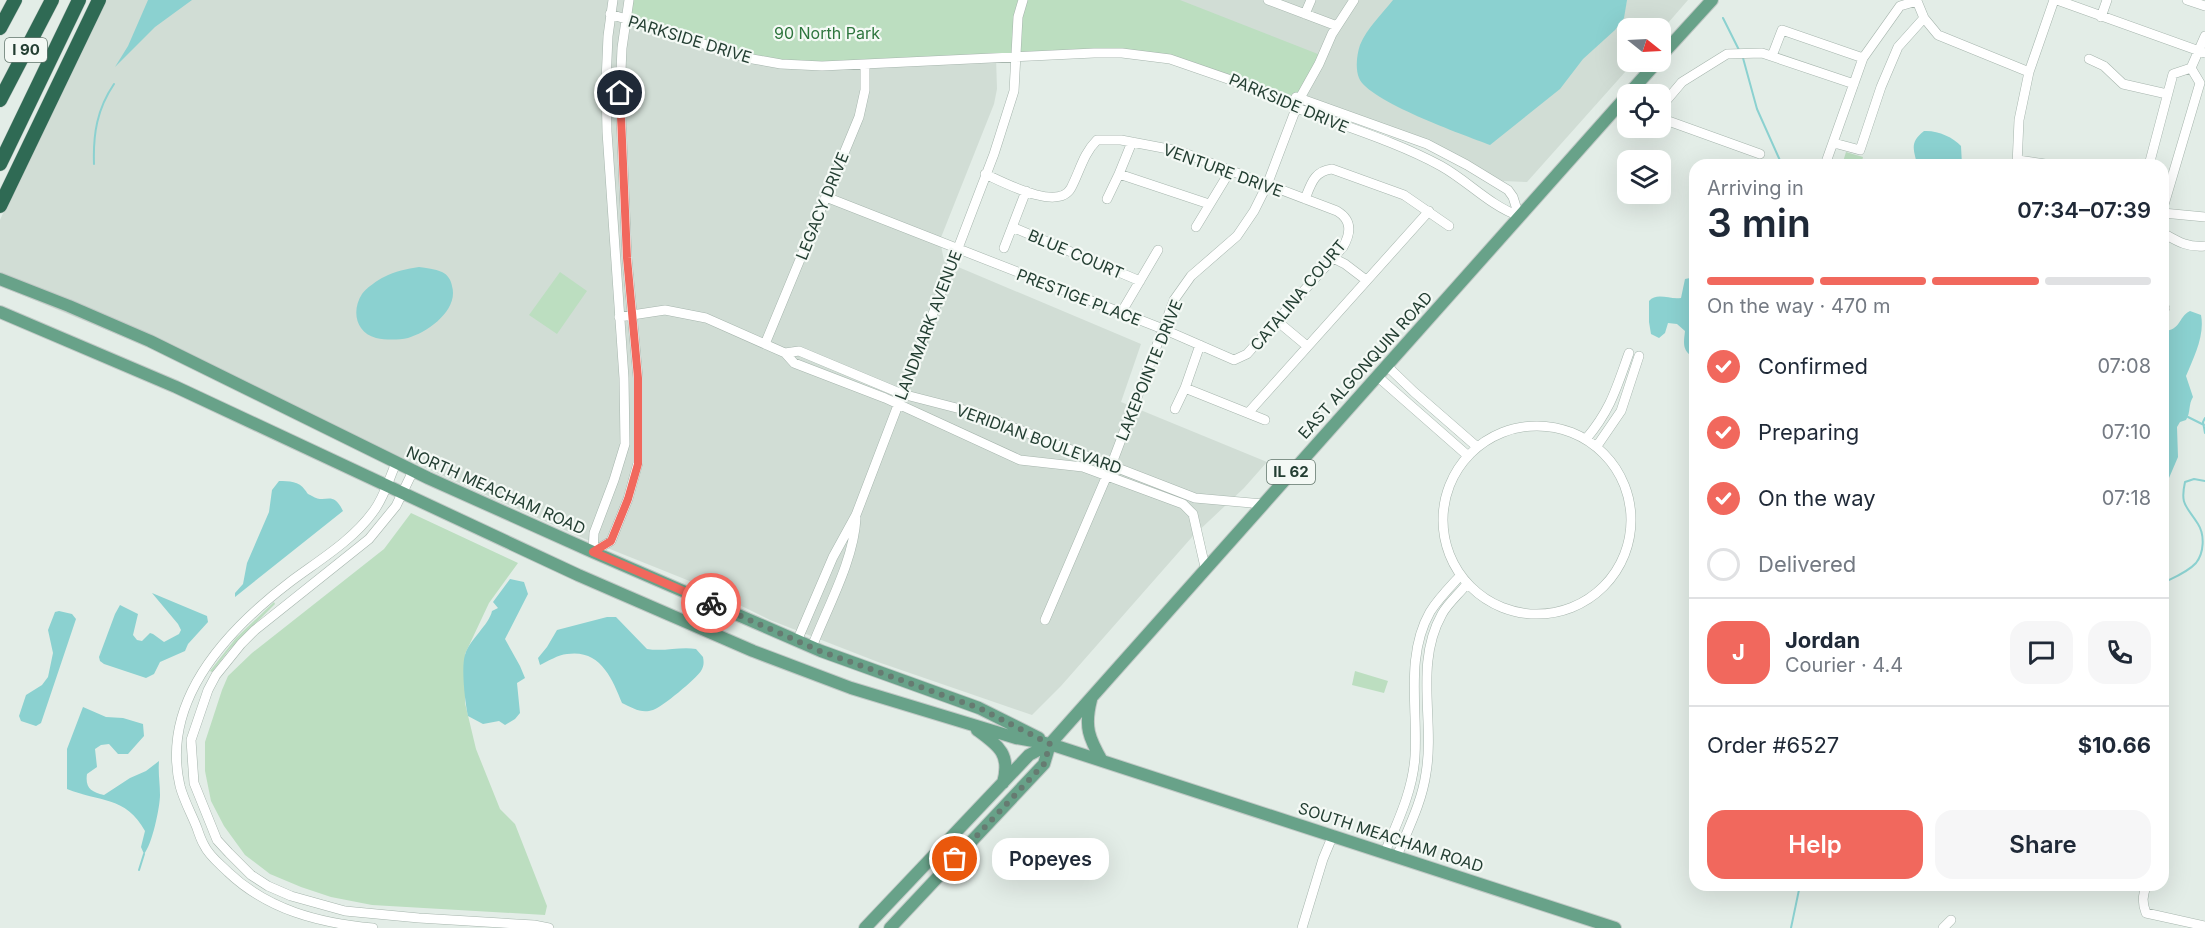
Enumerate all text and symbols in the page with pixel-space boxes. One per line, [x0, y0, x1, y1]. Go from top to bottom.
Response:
street label: PARKSIDE DRIVE [626, 11, 754, 67]
north arrow [1617, 18, 1671, 72]
map controls [1617, 18, 1671, 204]
park label: 90 North Park [774, 23, 880, 43]
road number: I 90 [5, 38, 47, 62]
pin [594, 67, 645, 118]
street label: PARKSIDE DRIVE [1226, 69, 1352, 137]
icon: home [603, 76, 636, 109]
button: locate [1617, 84, 1671, 138]
street label: VENTURE DRIVE [1160, 139, 1286, 201]
street label: LEGACY DRIVE [791, 149, 853, 263]
button: layers [1617, 150, 1671, 204]
text: Arriving in [1707, 176, 1804, 200]
text: 07:34–07:39 [2017, 197, 2151, 223]
text: 3 min [1707, 199, 1811, 246]
street label: BLUE COURT [1025, 225, 1127, 283]
street label: CATALINA COURT [1246, 236, 1350, 354]
street label: LANDMARK AVENUE [890, 247, 966, 403]
street label: PRESTIGE PLACE [1014, 264, 1144, 330]
street label: EAST ALGONQUIN ROAD [1294, 287, 1436, 443]
text: On the way · 470 m [1707, 294, 1891, 318]
street label: LAKEPOINTE DRIVE [1112, 296, 1186, 444]
icon: check [1707, 350, 1740, 383]
text: Confirmed [1758, 353, 1868, 379]
text: 07:08 [2097, 354, 2151, 378]
street label: VERIDIAN BOULEVARD [953, 400, 1125, 478]
icon: check [1707, 416, 1740, 449]
text: Preparing [1758, 419, 1859, 445]
text: 07:10 [2102, 420, 2151, 444]
street label: NORTH MEACHAM ROAD [403, 441, 589, 539]
road number: IL 62 [1267, 460, 1315, 484]
icon: check [1707, 482, 1740, 515]
text: On the way [1758, 485, 1876, 511]
text: 07:18 [2102, 486, 2151, 510]
text: Delivered [1758, 551, 1856, 577]
courier [681, 573, 741, 633]
icon: bike [695, 587, 728, 620]
button: chat [2010, 621, 2073, 684]
button: phone [2088, 621, 2151, 684]
text: Jordan [1785, 627, 1860, 653]
text: J [1732, 639, 1745, 665]
text: Courier · 4.4 [1785, 653, 1903, 677]
text: Order #6527 [1707, 732, 1839, 758]
text: $10.66 [2078, 732, 2151, 758]
street label: SOUTH MEACHAM ROAD [1296, 798, 1486, 876]
button: Help [1707, 810, 1923, 879]
button: Share [1935, 810, 2151, 879]
pin [929, 833, 980, 884]
callout: Popeyes [991, 838, 1108, 880]
icon: bag [938, 842, 971, 875]
text: Popeyes [1009, 847, 1092, 871]

